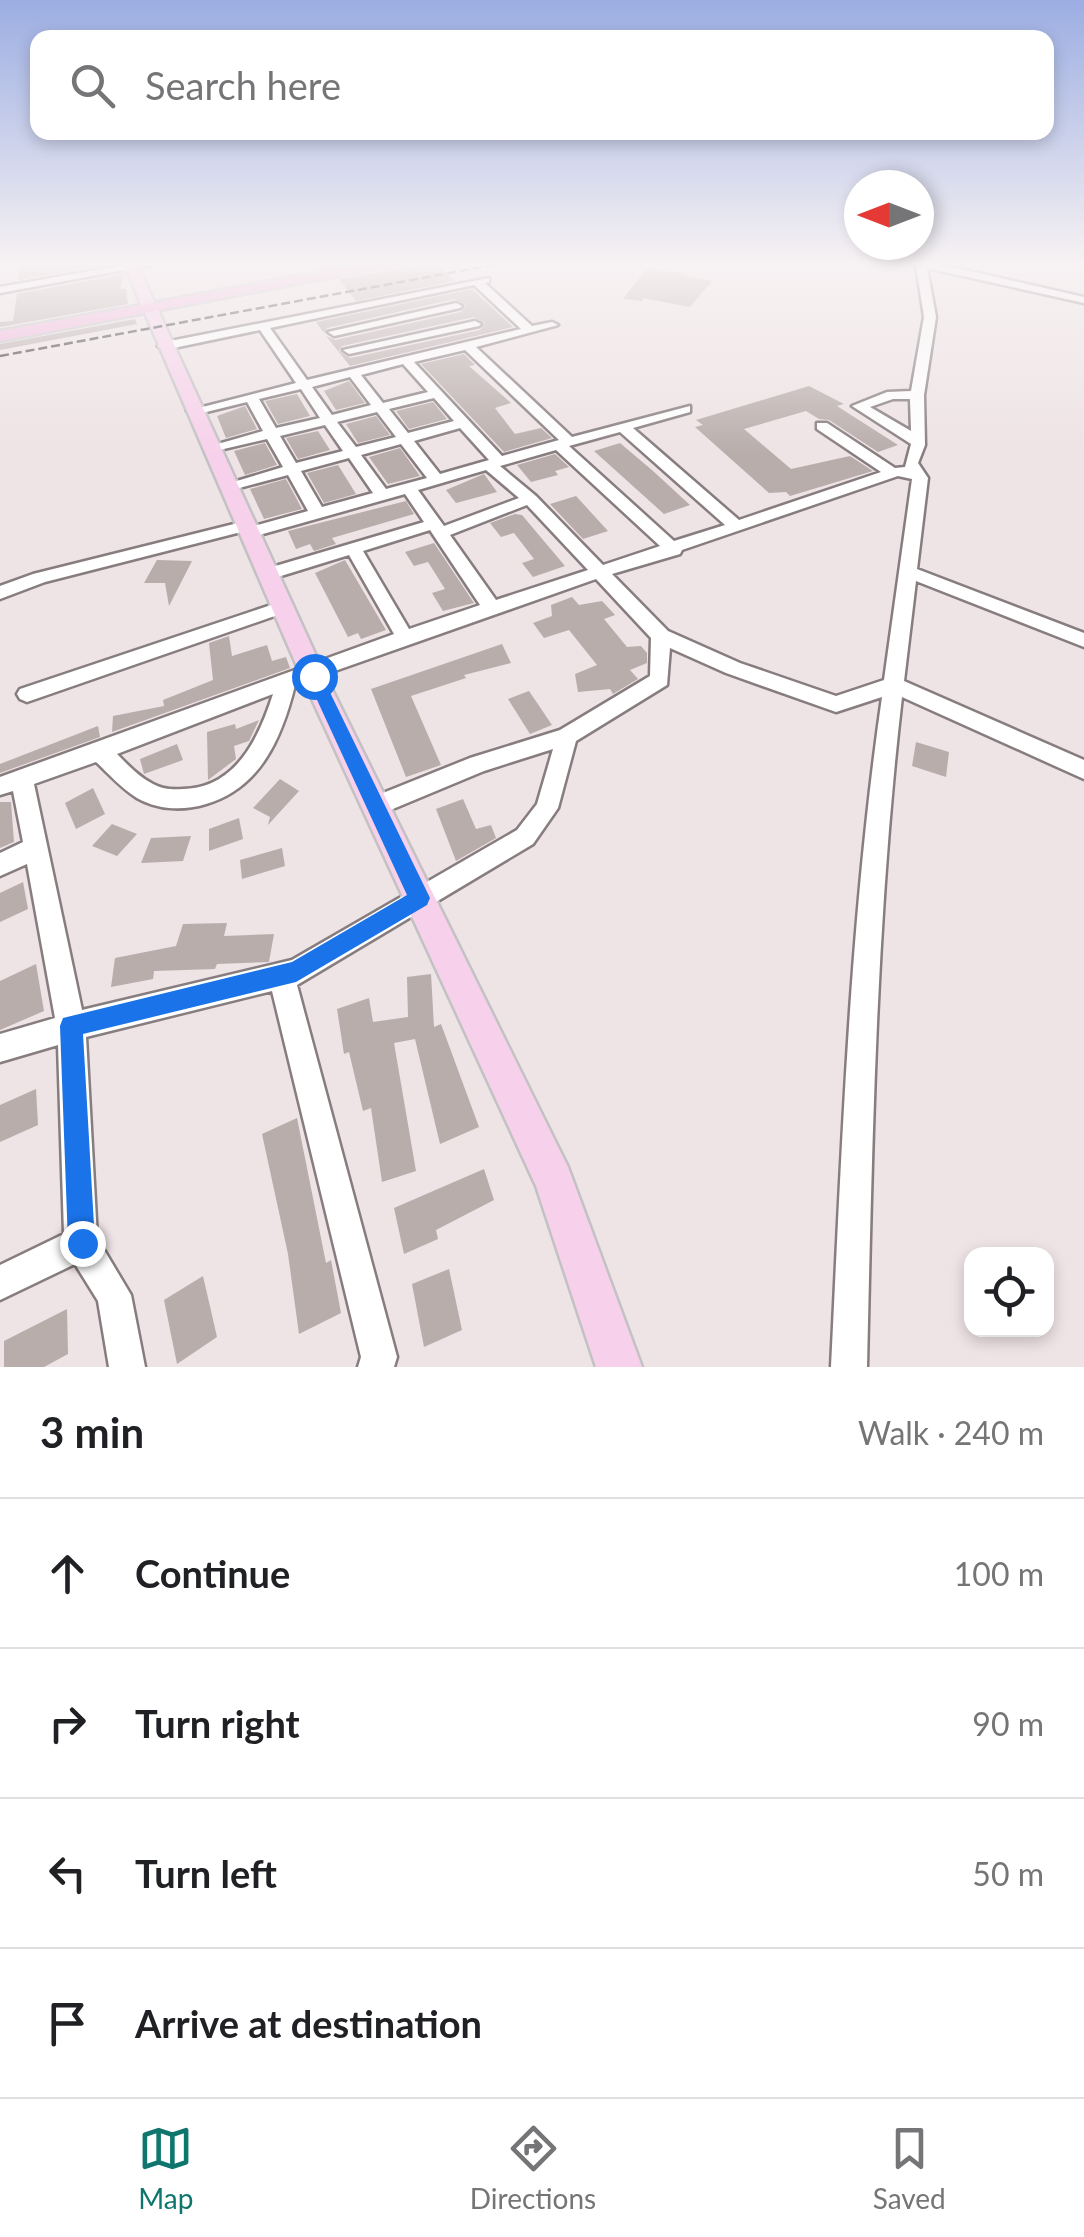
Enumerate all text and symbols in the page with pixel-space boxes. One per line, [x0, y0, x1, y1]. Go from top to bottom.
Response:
search box [30, 30, 1054, 140]
icon: search [65, 58, 120, 113]
text: Search here [145, 62, 341, 108]
north arrow [844, 170, 934, 260]
route start [292, 654, 338, 700]
route end [60, 1221, 106, 1267]
map controls [964, 1247, 1054, 1337]
button: locate [964, 1247, 1054, 1337]
text: 3 min [40, 1407, 144, 1457]
text: Walk · 240 m [858, 1413, 1044, 1452]
icon: ahead [40, 1546, 95, 1601]
text: Continue [135, 1550, 290, 1596]
text: 100 m [954, 1554, 1044, 1593]
icon: right [40, 1696, 95, 1751]
text: Turn right [135, 1700, 300, 1746]
text: 90 m [972, 1704, 1044, 1743]
icon: left [40, 1846, 95, 1901]
text: Turn left [135, 1850, 277, 1896]
text: 50 m [972, 1854, 1044, 1893]
icon: arrive [40, 1996, 95, 2051]
text: Arrive at destination [135, 2000, 482, 2046]
tab: Map [138, 2121, 193, 2215]
tab: Directions [470, 2121, 596, 2215]
tab: Saved [873, 2121, 946, 2215]

